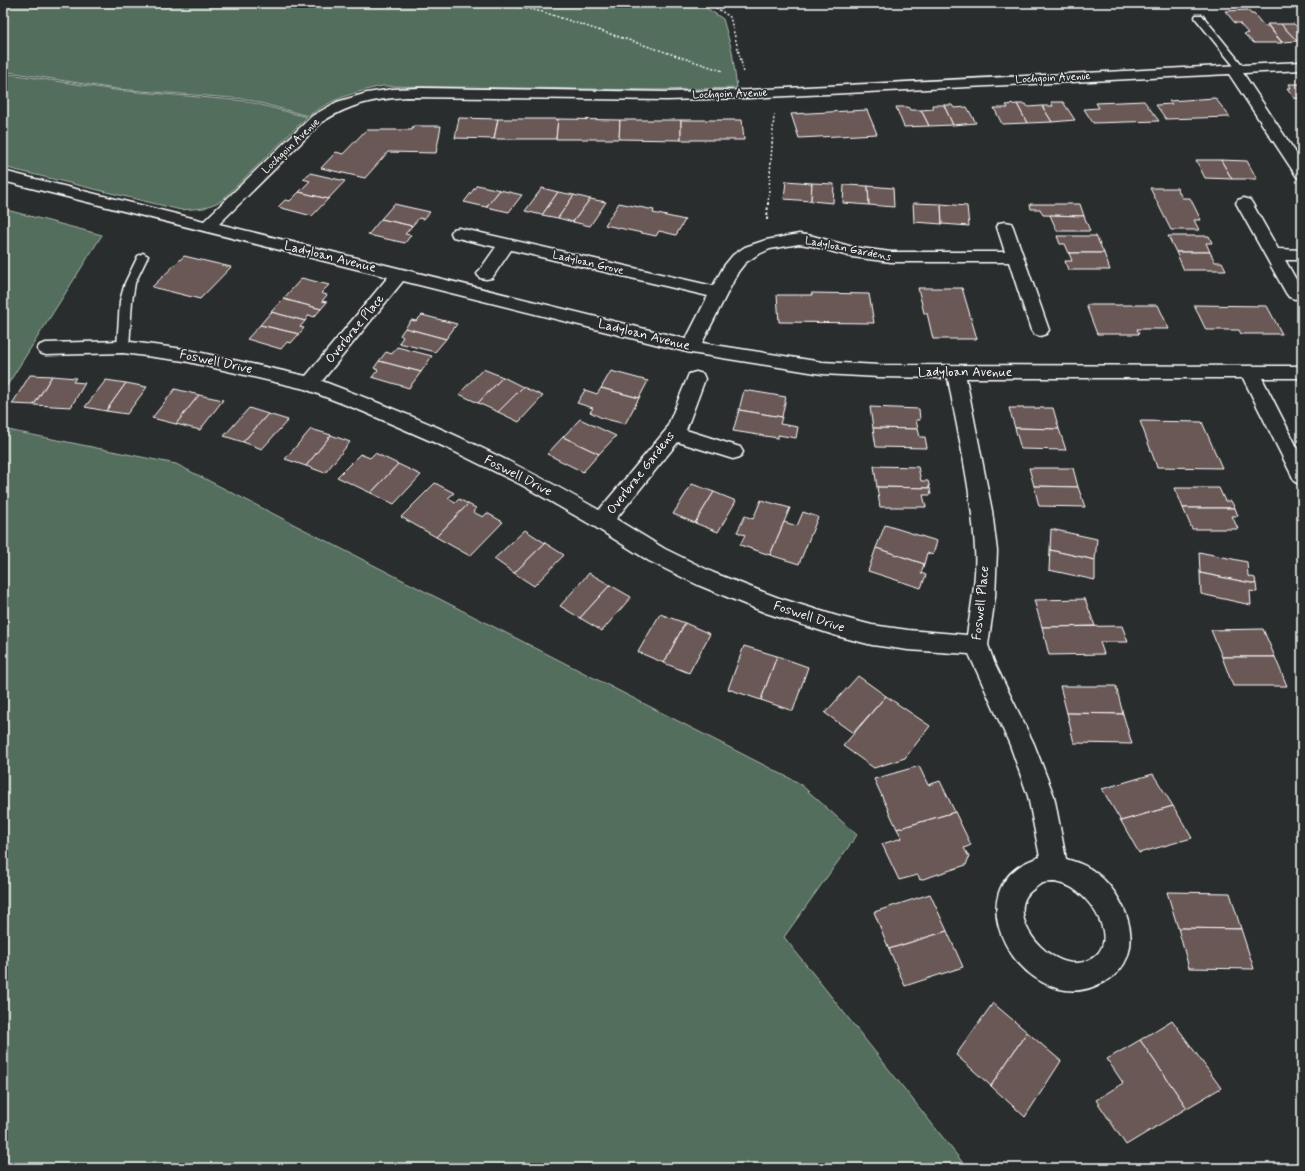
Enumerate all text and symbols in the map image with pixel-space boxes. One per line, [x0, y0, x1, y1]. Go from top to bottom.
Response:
street label: Lochgoin Avenue [1015, 69, 1091, 87]
street label: Lochgoin Avenue [692, 86, 768, 102]
street label: Lochgoin Avenue [259, 115, 323, 177]
street label: Ladyloan Gardens [804, 234, 893, 264]
street label: Ladyloan Avenue [282, 237, 378, 277]
street label: Ladyloan Grove [551, 248, 626, 278]
street label: Overbrae Place [322, 291, 388, 367]
street label: Ladyloan Avenue [596, 315, 692, 355]
street label: Foswell Drive [178, 346, 254, 378]
street label: Ladyloan Avenue [918, 364, 1012, 381]
street label: Overbrae Gardens [603, 428, 679, 518]
street label: Foswell Drive [481, 452, 555, 500]
street label: Foswell Place [969, 565, 993, 641]
street label: Foswell Drive [771, 597, 847, 637]

